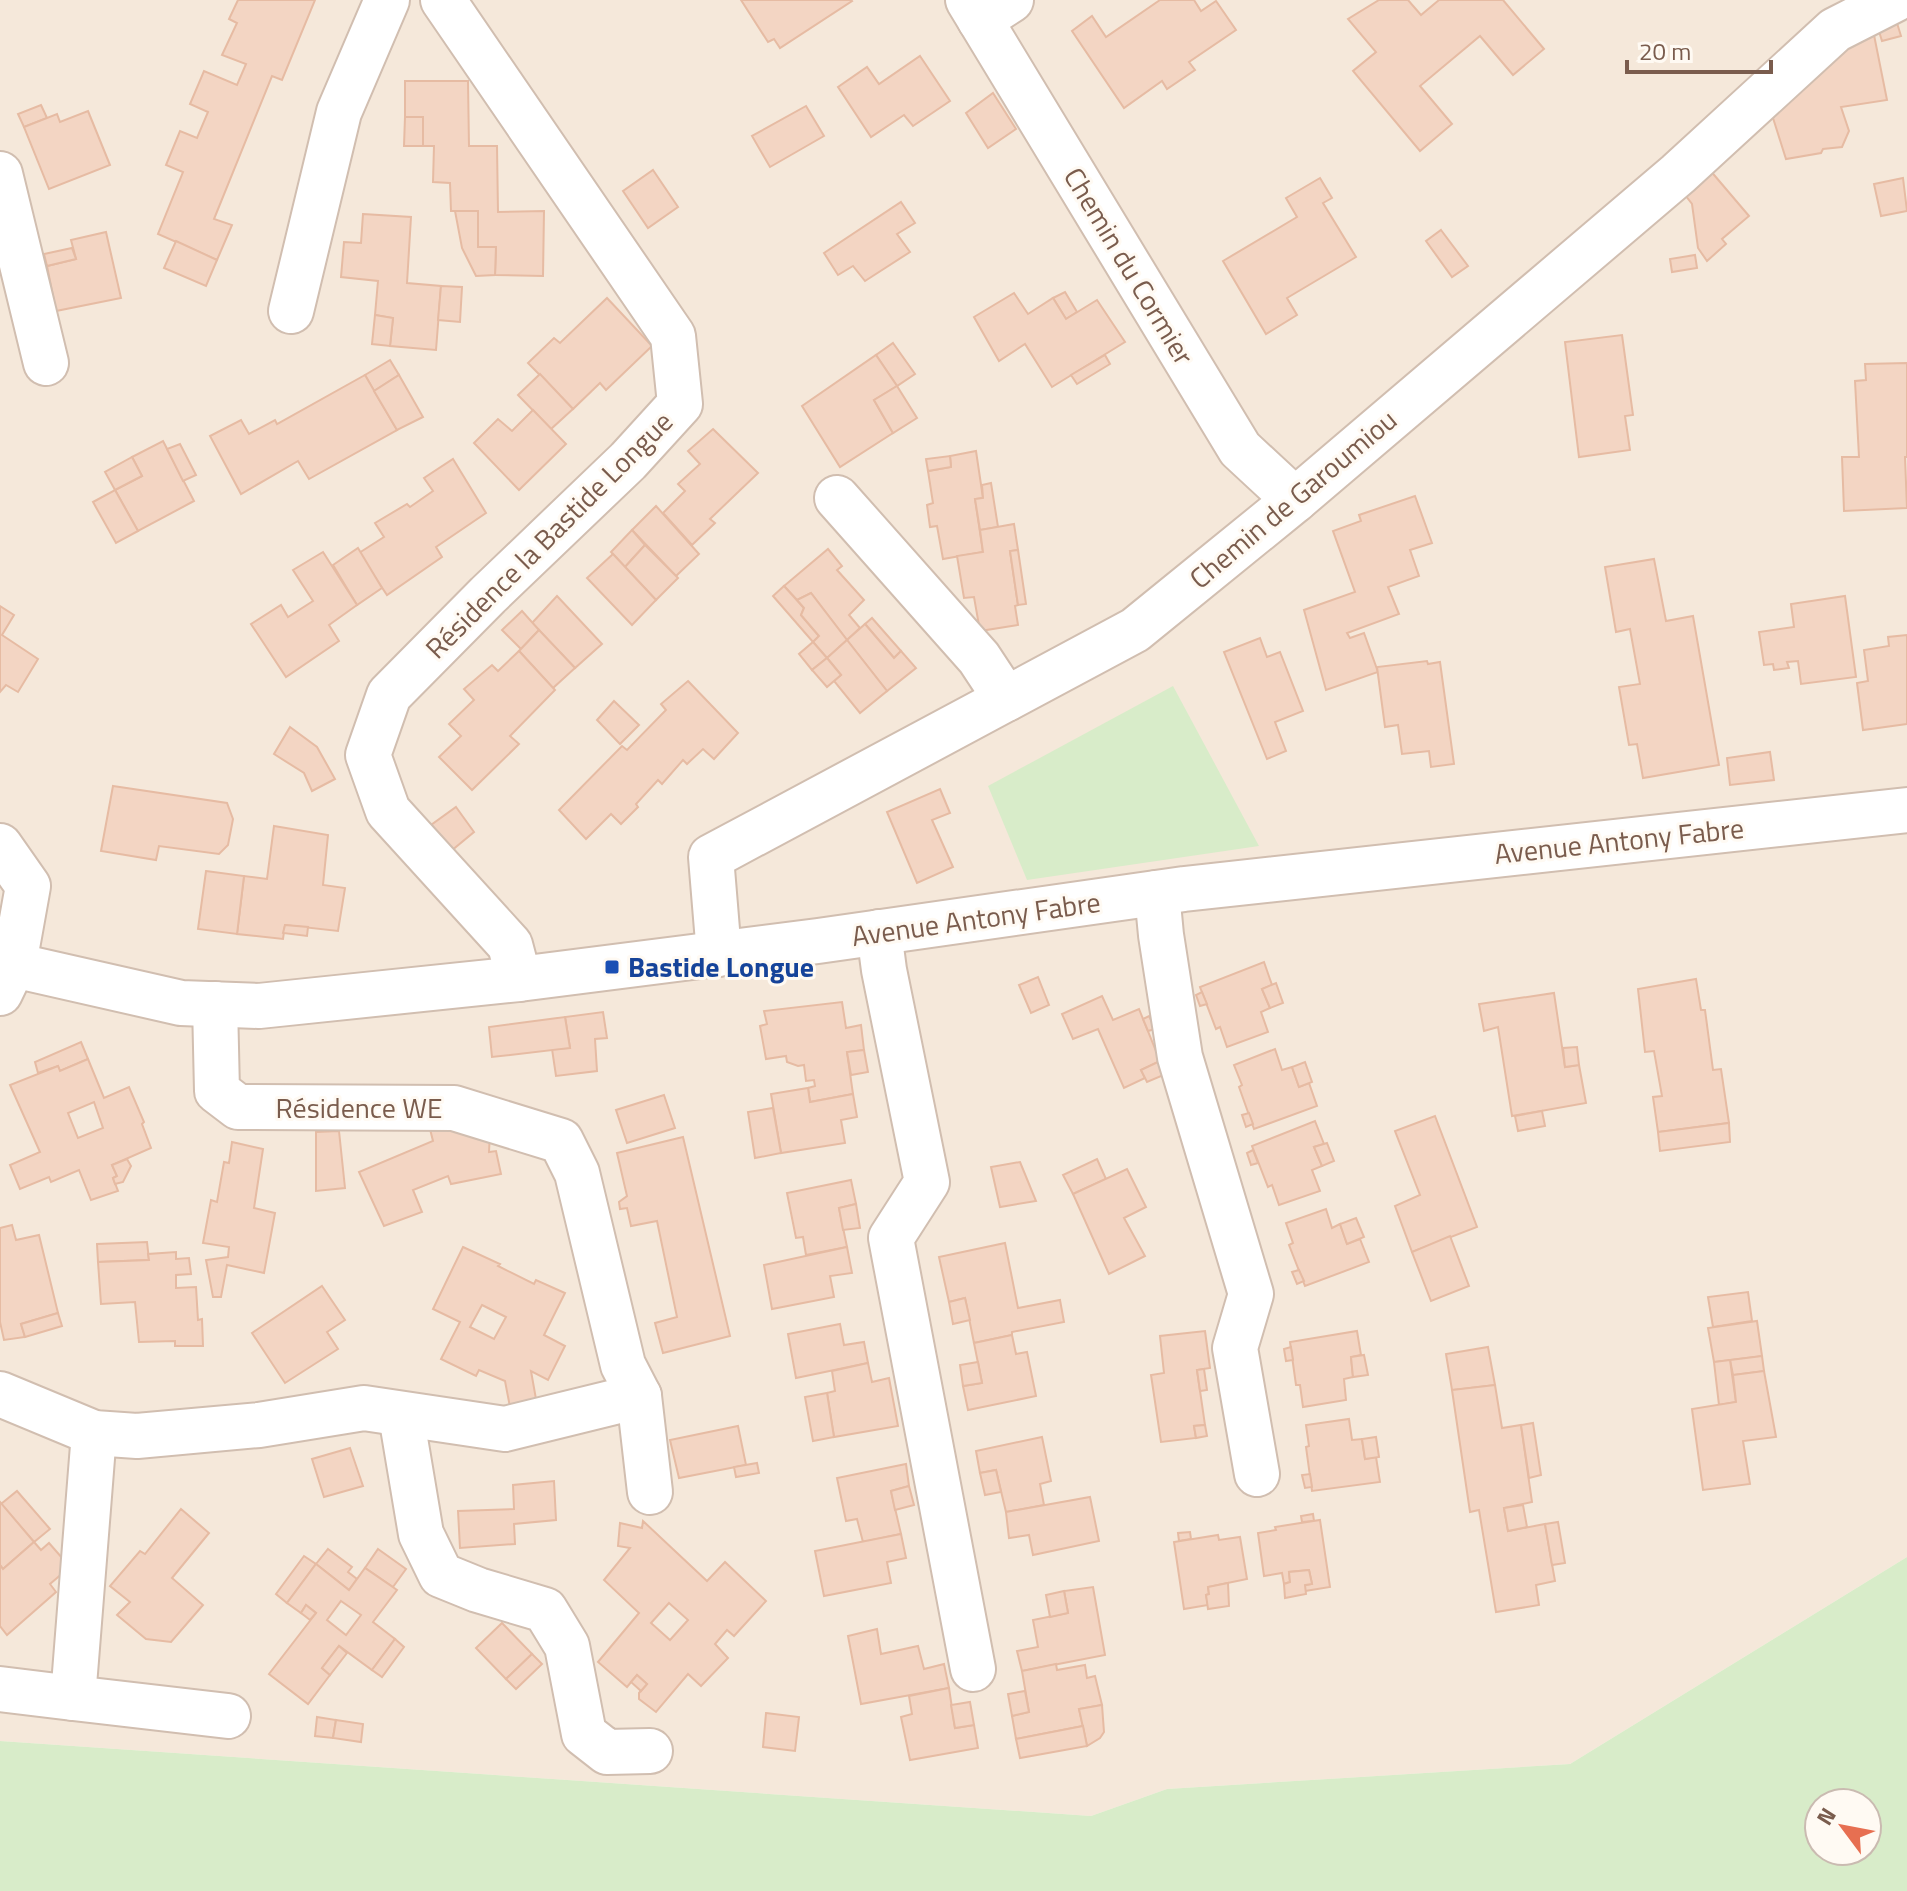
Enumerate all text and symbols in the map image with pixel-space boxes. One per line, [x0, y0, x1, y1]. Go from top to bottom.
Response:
scale bar [1627, 24, 1771, 74]
text: 20 m [1639, 33, 1691, 69]
street label: Chemin du Cormier [1053, 159, 1206, 373]
street label: Chemin de Garoumiou [1179, 399, 1406, 599]
street label: Résidence la Bastide Longue [415, 401, 682, 668]
street label: Avenue Antony Fabre [1492, 806, 1746, 875]
street label: Avenue Antony Fabre [849, 880, 1103, 957]
place label: Bastide Longue [628, 945, 814, 988]
marker: Bastide Longue [603, 958, 621, 976]
street label: Résidence WE [276, 1086, 442, 1129]
north arrow [1803, 1787, 1883, 1867]
text: N [1808, 1801, 1844, 1832]

